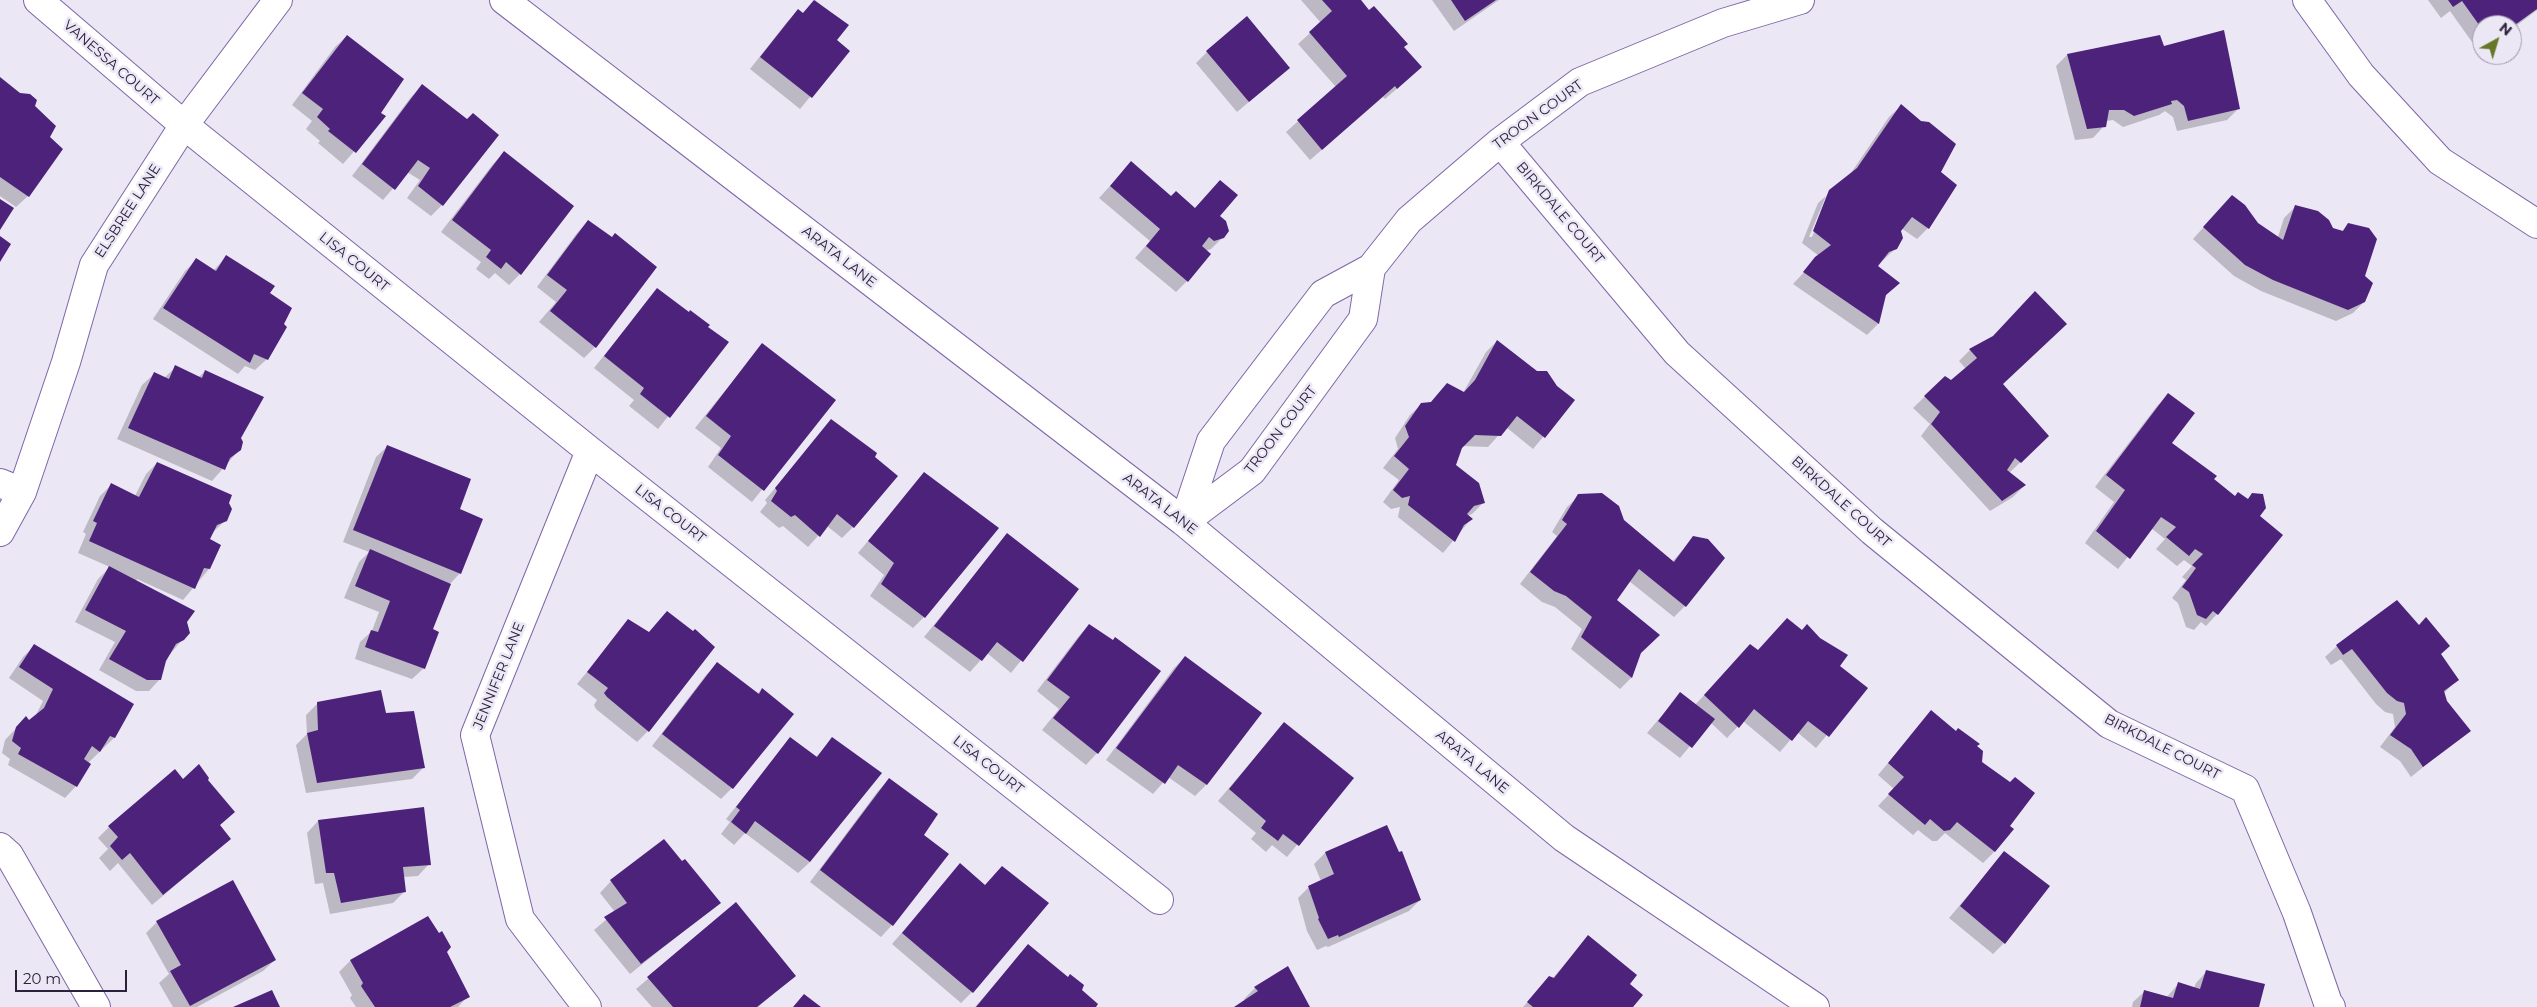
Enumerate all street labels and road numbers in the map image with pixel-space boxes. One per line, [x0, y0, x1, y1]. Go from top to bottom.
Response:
street label: VANESSA COURT [60, 17, 162, 109]
street label: TROON COURT [1490, 77, 1586, 153]
street label: BIRKDALE COURT [1512, 159, 1608, 267]
street label: ELSBREE LANE [91, 161, 165, 261]
street label: ARATA LANE [798, 223, 880, 291]
street label: LISA COURT [316, 229, 392, 295]
street label: TROON COURT [1241, 383, 1321, 477]
street label: BIRKDALE COURT [1788, 453, 1894, 551]
street label: ARATA LANE [1119, 470, 1201, 538]
street label: LISA COURT [631, 481, 709, 547]
street label: JENNIFER LANE [470, 620, 528, 732]
street label: BIRKDALE COURT [2101, 710, 2223, 784]
street label: ARATA LANE [1432, 727, 1512, 797]
street label: LISA COURT [949, 732, 1027, 798]

